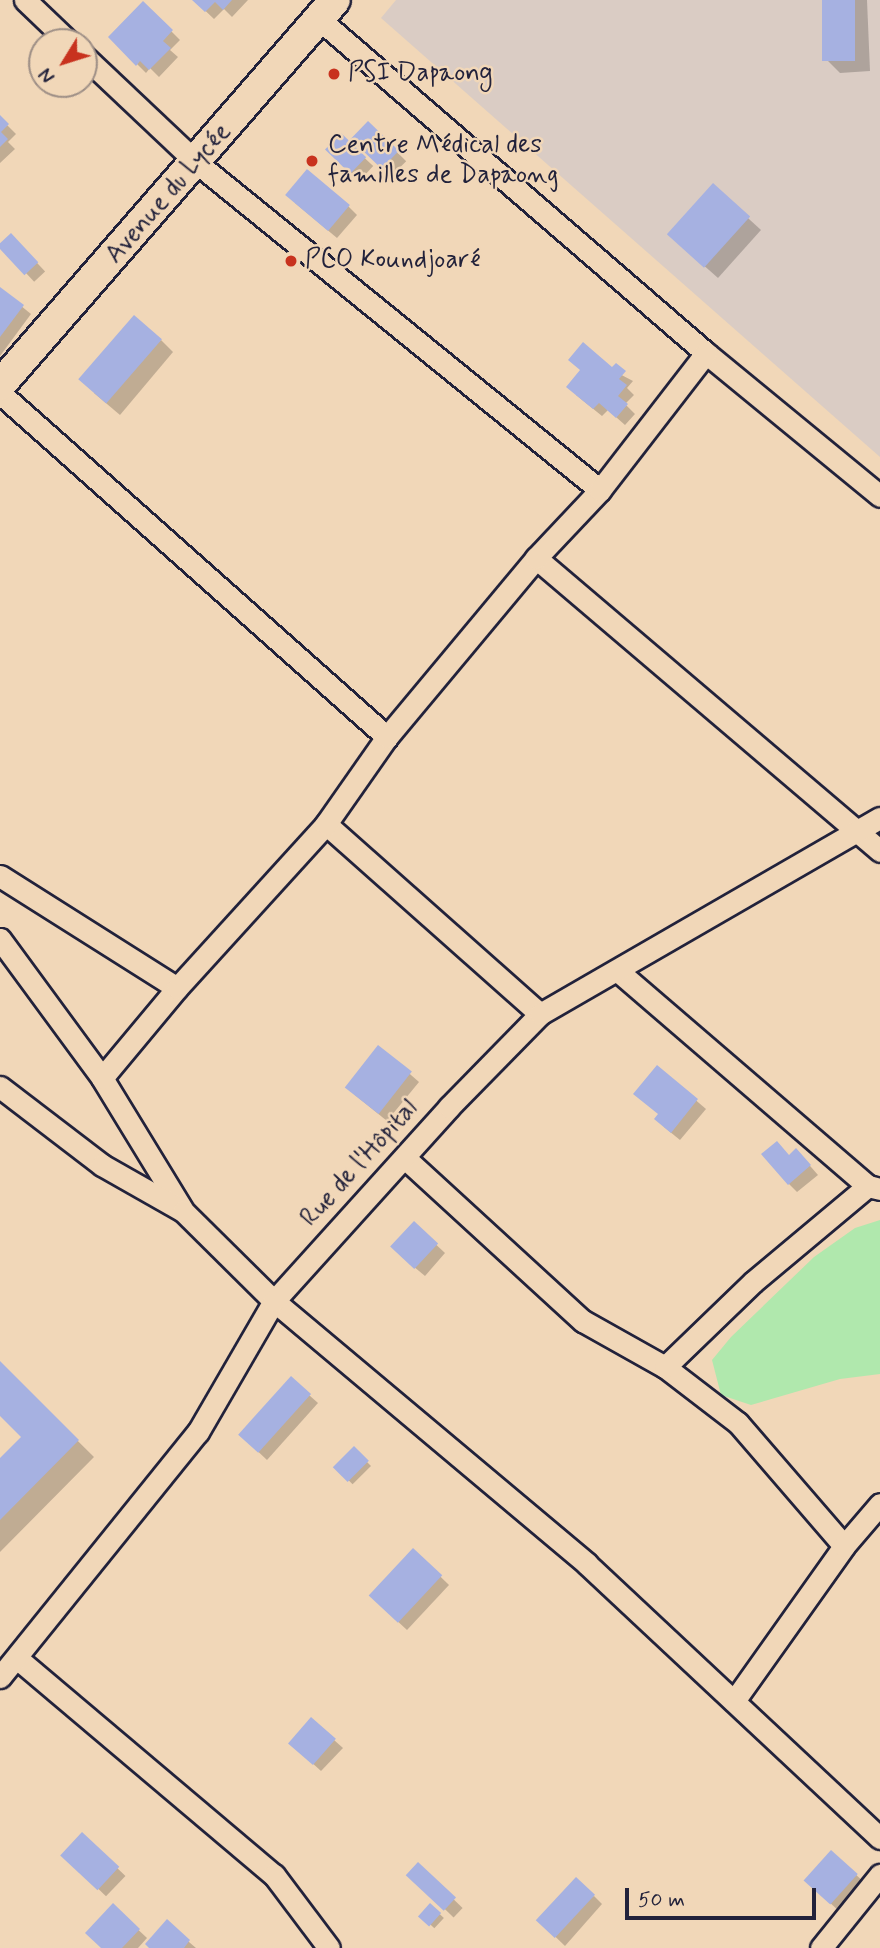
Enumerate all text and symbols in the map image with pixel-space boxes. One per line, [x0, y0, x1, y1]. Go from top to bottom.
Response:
north arrow [28, 28, 98, 98]
place label: PSI Dapaong [348, 58, 494, 90]
text: N [34, 62, 61, 88]
marker: PSI Dapaong [326, 66, 342, 82]
street label: Avenue du Lycée [98, 115, 240, 273]
place label: Centre Médical des familles de Dapaong [328, 130, 554, 192]
marker: Centre Médical des familles de Dapaong [302, 151, 322, 171]
place label: PCO Koundjoaré [305, 245, 482, 277]
marker: PCO Koundjoaré [283, 253, 299, 269]
street label: Rue de l'Hôpital [295, 1094, 425, 1234]
scale bar [628, 1874, 819, 1918]
text: 50 m [638, 1886, 685, 1914]

